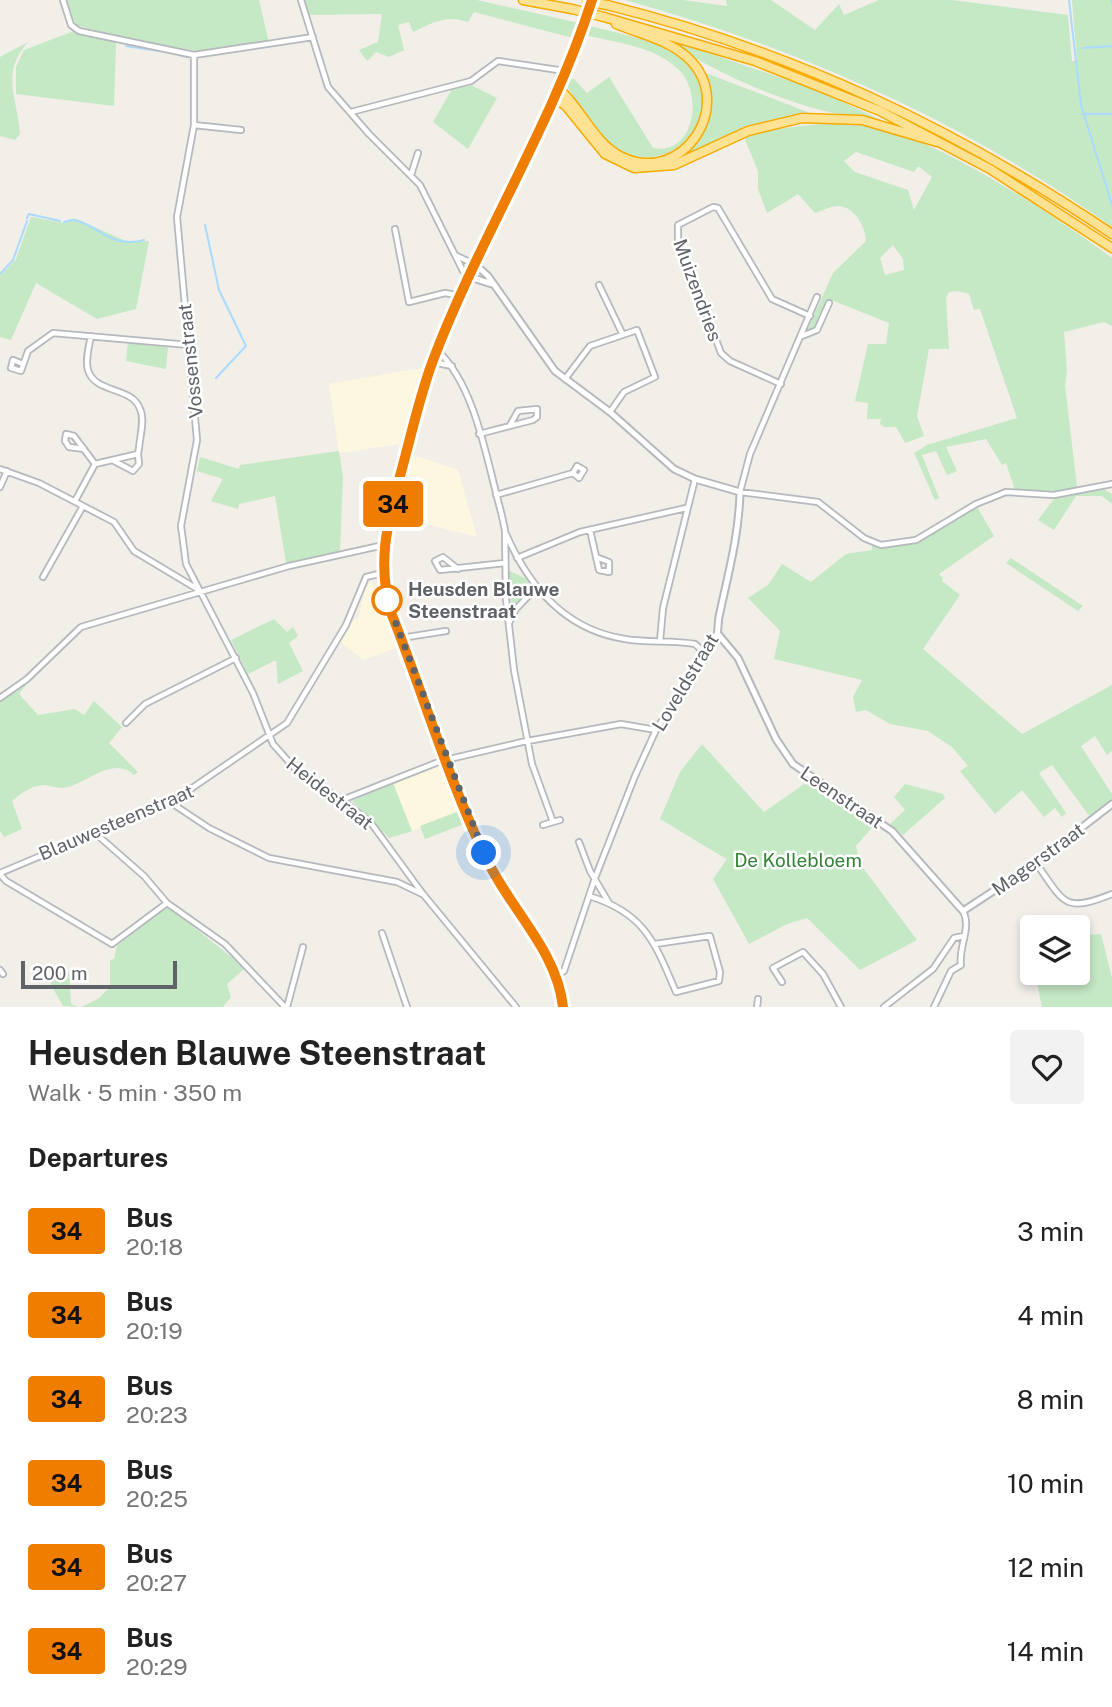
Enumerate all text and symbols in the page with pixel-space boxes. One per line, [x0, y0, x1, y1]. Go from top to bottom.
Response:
street label: Muizendries [669, 236, 727, 344]
street label: Vossenstraat [173, 303, 207, 419]
line badge: 34 [362, 481, 424, 527]
text: 34 [377, 490, 409, 518]
place label: Heusden Blauwe Steenstraat [408, 578, 560, 622]
marker: Heusden Blauwe Steenstraat [372, 585, 402, 615]
street label: Loveldstraat [647, 629, 723, 735]
street label: Heidestraat [282, 752, 378, 834]
street label: Leenstraat [797, 761, 887, 833]
street label: Blauwesteenstraat [35, 779, 197, 865]
street label: Magerstraat [988, 818, 1088, 900]
your location [466, 835, 501, 870]
park label: De Kollebloem [734, 849, 862, 871]
map controls [1020, 915, 1090, 985]
button: layers [1020, 915, 1090, 985]
scale bar [21, 958, 177, 990]
text: 200 m [32, 962, 88, 984]
button: heart [1010, 1030, 1084, 1104]
text: Heusden Blauwe Steenstraat [28, 1034, 486, 1072]
text: Walk · 5 min · 350 m [28, 1079, 242, 1106]
text: Departures [28, 1142, 168, 1173]
text: Bus [126, 1202, 173, 1233]
text: 3 min [1017, 1216, 1084, 1247]
text: 34 [51, 1217, 82, 1245]
text: 20:18 [126, 1233, 183, 1260]
text: Bus [126, 1286, 173, 1317]
text: 4 min [1017, 1300, 1084, 1331]
text: 34 [51, 1301, 82, 1329]
text: 20:19 [126, 1317, 183, 1344]
text: Bus [126, 1370, 173, 1401]
text: 8 min [1017, 1384, 1084, 1415]
text: 34 [51, 1385, 82, 1413]
text: 20:23 [126, 1401, 188, 1428]
text: Bus [126, 1454, 173, 1485]
text: 10 min [1007, 1468, 1084, 1499]
text: 34 [51, 1469, 82, 1497]
text: 20:25 [126, 1485, 188, 1512]
text: Bus [126, 1538, 173, 1569]
text: 12 min [1008, 1552, 1084, 1583]
text: 34 [51, 1553, 82, 1581]
text: 20:27 [126, 1569, 187, 1596]
text: Bus [126, 1622, 173, 1653]
text: 14 min [1007, 1636, 1084, 1667]
text: 34 [51, 1637, 82, 1665]
text: 20:29 [126, 1653, 188, 1680]

